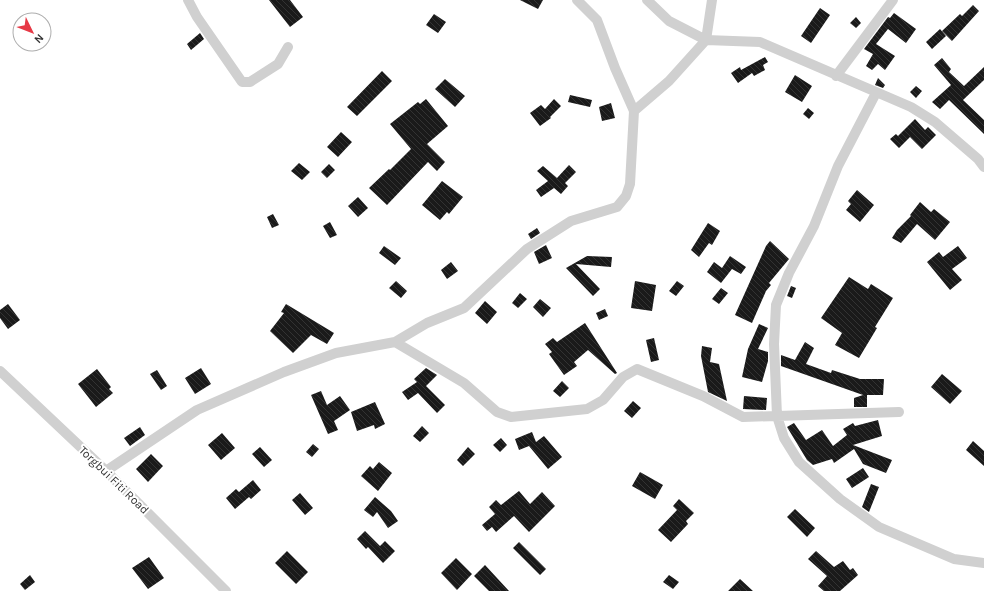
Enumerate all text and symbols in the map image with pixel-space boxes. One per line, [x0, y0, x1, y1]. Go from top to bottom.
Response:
north arrow [12, 12, 52, 52]
text: N [32, 31, 46, 46]
street label: Torgbui Fiti Road [76, 443, 152, 517]

